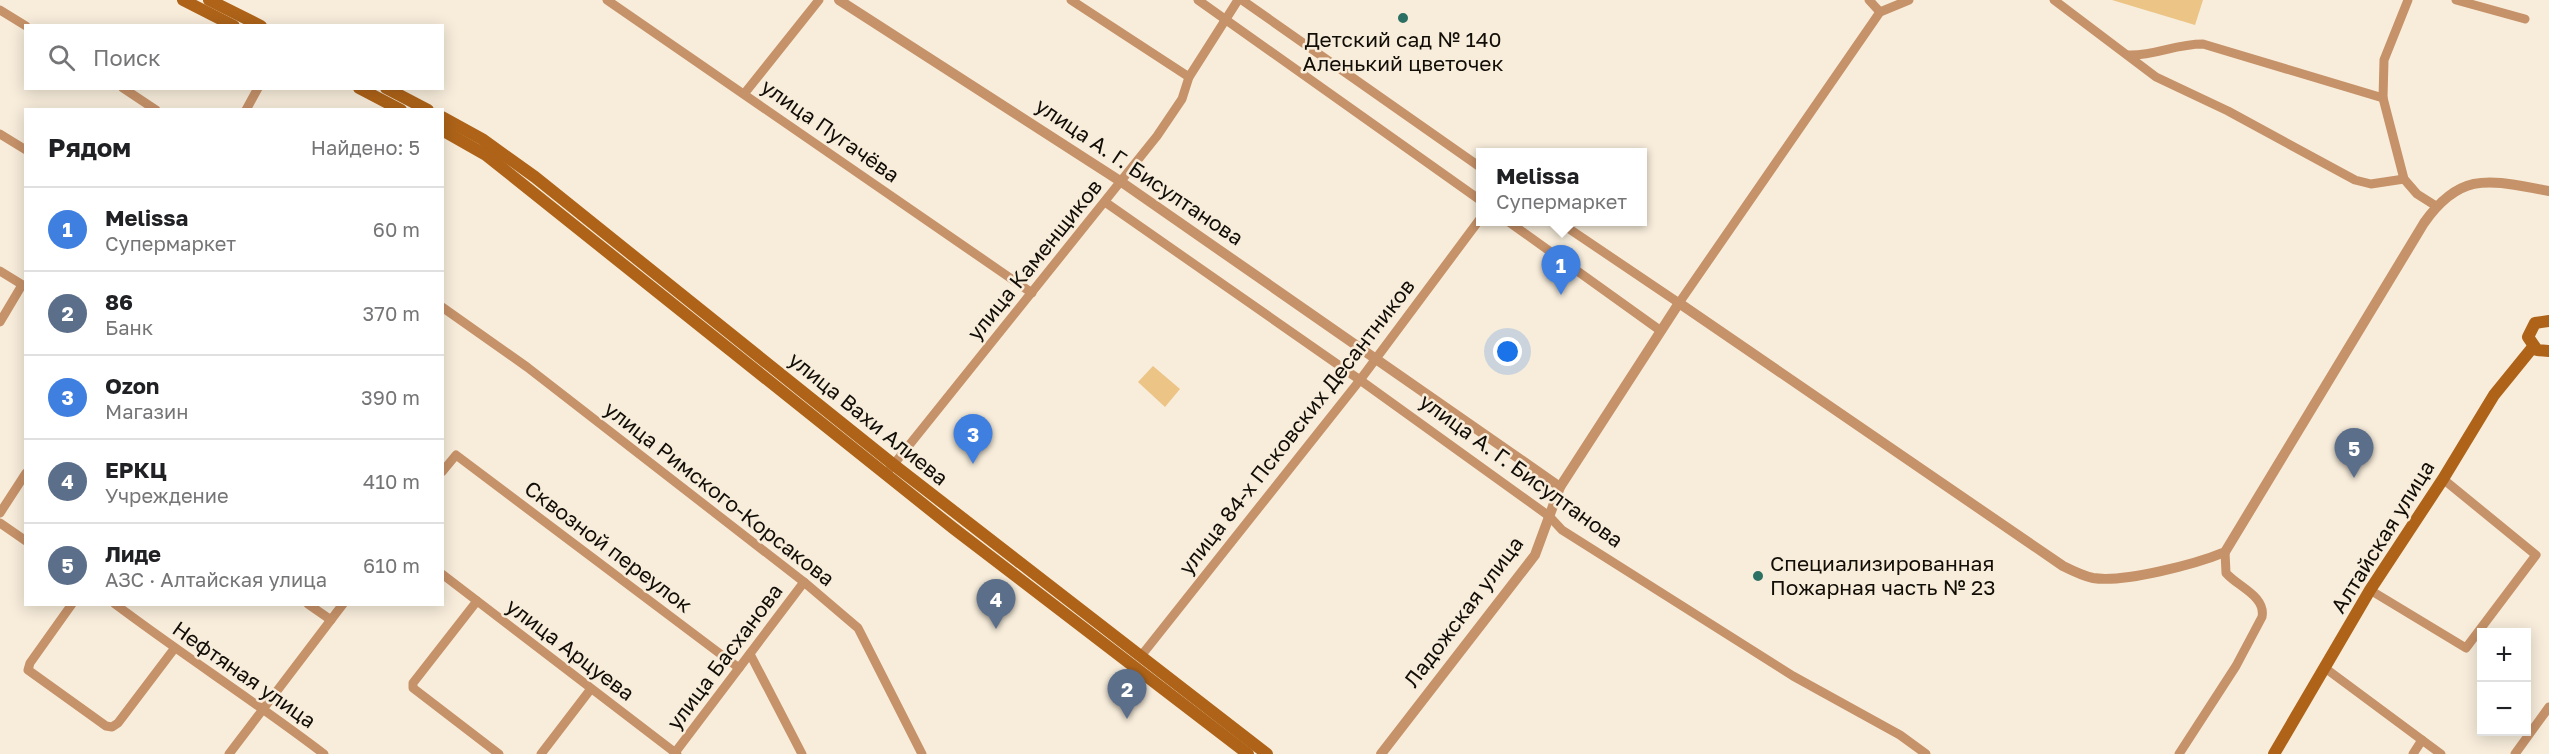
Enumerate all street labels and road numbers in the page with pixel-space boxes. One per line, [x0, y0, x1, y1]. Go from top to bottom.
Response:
street label: улица Пугачёва [756, 73, 905, 188]
street label: улица А. Г. Бисултанова [1031, 92, 1249, 251]
street label: улица Каменщиков [961, 174, 1107, 345]
street label: улица 84-х Псковских Десантников [1173, 273, 1420, 579]
street label: улица Вахи Алиева [784, 346, 954, 491]
street label: улица А. Г. Бисултанова [1415, 388, 1628, 553]
street label: улица Римского-Корсакова [599, 395, 840, 591]
street label: Алтайская улица [2325, 455, 2440, 618]
street label: Сквозной переулок [520, 475, 698, 618]
street label: Ладожская улица [1398, 531, 1528, 692]
street label: улица Басханова [661, 578, 788, 735]
street label: улица Арцуева [501, 593, 640, 706]
street label: Нефтяная улица [168, 615, 321, 733]

